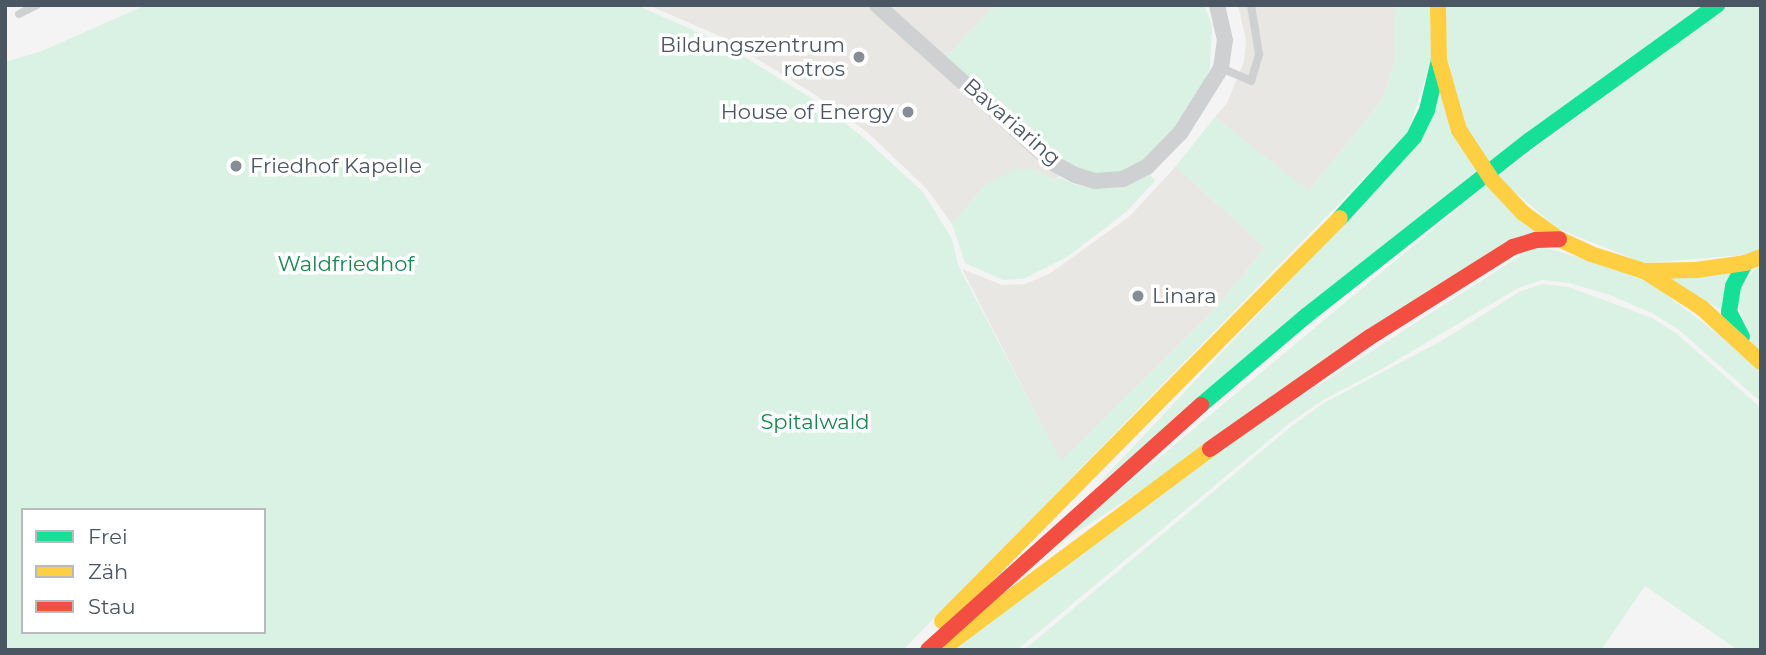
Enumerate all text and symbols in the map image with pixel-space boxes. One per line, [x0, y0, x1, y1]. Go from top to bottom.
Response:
place label: Bildungszentrum rotros [660, 32, 845, 82]
marker: Bildungszentrum rotros [851, 49, 867, 65]
street label: Bavariaring [958, 73, 1066, 171]
place label: House of Energy [721, 99, 894, 125]
marker: House of Energy [900, 104, 916, 120]
place label: Friedhof Kapelle [250, 153, 422, 179]
marker: Friedhof Kapelle [228, 158, 244, 174]
park label: Waldfriedhof [278, 251, 414, 277]
place label: Linara [1152, 283, 1217, 309]
marker: Linara [1130, 288, 1146, 304]
park label: Spitalwald [760, 409, 870, 435]
legend [21, 508, 266, 634]
text: Frei [88, 524, 128, 549]
text: Zäh [88, 559, 128, 584]
text: Stau [88, 594, 136, 619]

